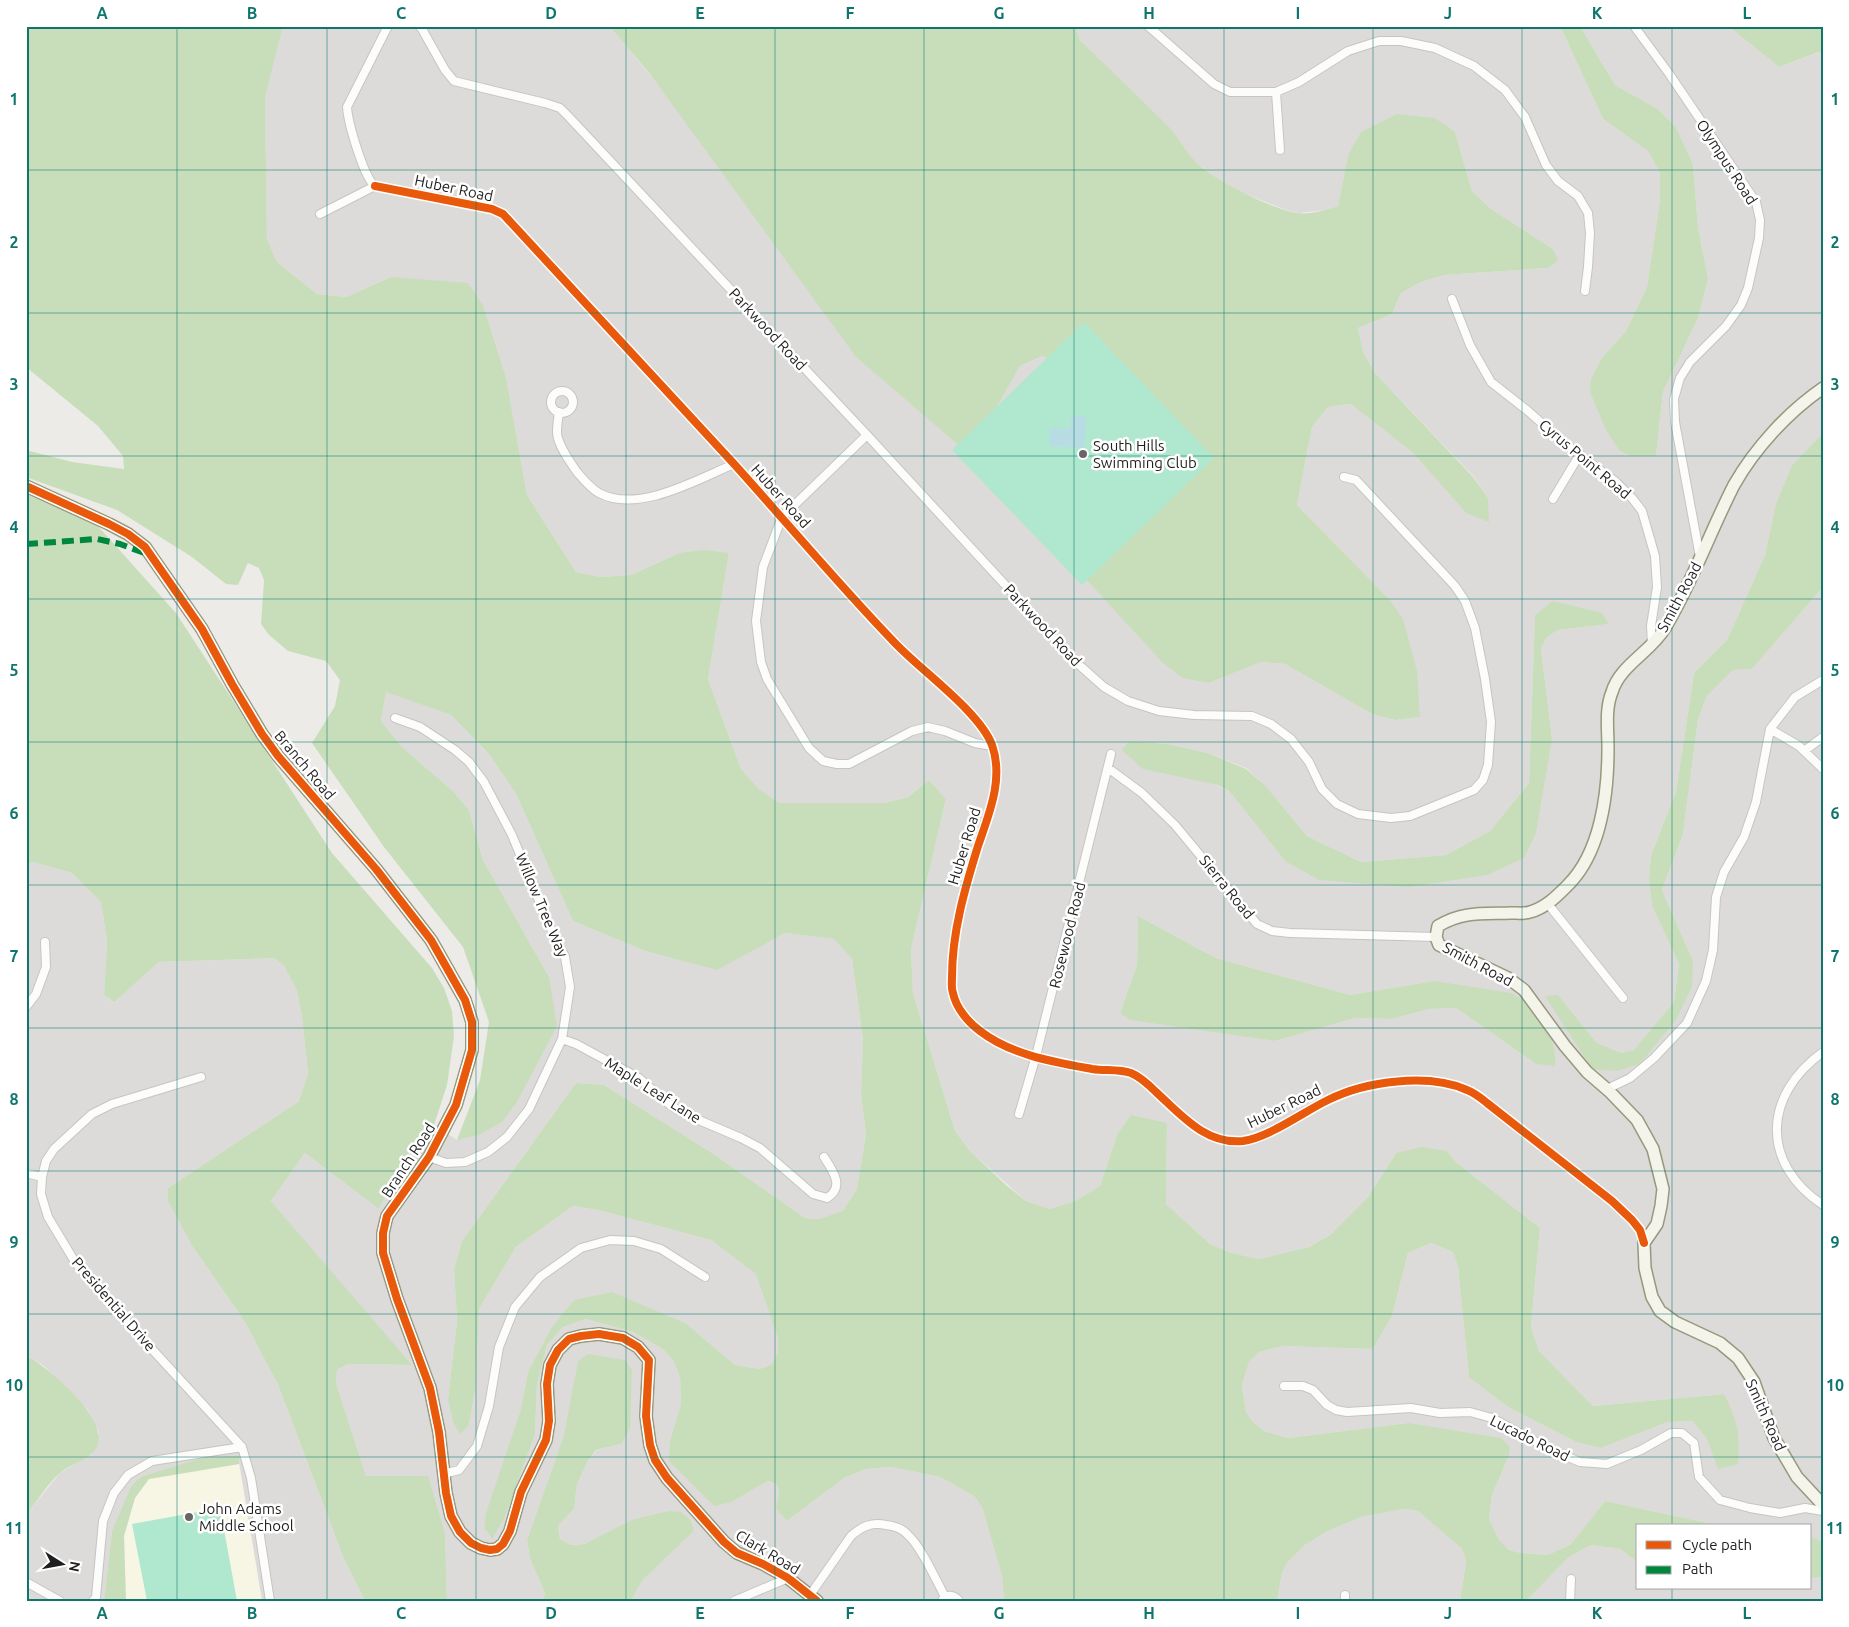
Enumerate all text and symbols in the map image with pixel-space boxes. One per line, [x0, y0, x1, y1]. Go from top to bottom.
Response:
text: A [96, 4, 108, 22]
text: B [247, 4, 257, 22]
text: C [396, 4, 406, 22]
text: D [545, 4, 557, 22]
text: E [695, 4, 705, 22]
text: F [846, 4, 855, 22]
text: G [993, 4, 1005, 22]
text: H [1143, 4, 1155, 22]
text: I [1296, 4, 1300, 22]
text: J [1444, 4, 1452, 22]
text: K [1592, 4, 1603, 22]
text: L [1743, 4, 1752, 22]
text: 1 [9, 90, 19, 108]
text: 1 [1830, 90, 1840, 108]
street label: Olympus Road [1693, 116, 1761, 208]
street label: Huber Road [413, 171, 495, 205]
text: 2 [9, 233, 19, 251]
text: 2 [1830, 233, 1840, 251]
street label: Parkwood Road [726, 285, 810, 373]
text: 3 [9, 375, 19, 393]
text: 3 [1830, 375, 1840, 393]
street label: Cyrus Point Road [1536, 416, 1634, 502]
place label: South Hills Swimming Club [1093, 437, 1197, 471]
marker: South Hills Swimming Club [1077, 448, 1089, 460]
street label: Huber Road [748, 461, 814, 531]
text: 4 [9, 518, 19, 536]
text: 4 [1830, 518, 1840, 536]
street label: Smith Road [1653, 559, 1705, 635]
street label: Parkwood Road [1001, 581, 1085, 669]
text: 5 [9, 661, 19, 679]
text: 5 [1830, 661, 1840, 679]
street label: Branch Road [271, 727, 339, 803]
text: 6 [9, 804, 19, 822]
text: 6 [1830, 804, 1840, 822]
street label: Huber Road [944, 805, 984, 887]
street label: Willow Tree Way [512, 850, 572, 960]
street label: Sierra Road [1196, 852, 1258, 922]
street label: Rosewood Road [1046, 880, 1088, 990]
street label: Smith Road [1440, 938, 1516, 990]
text: 7 [9, 947, 19, 965]
text: 7 [1830, 947, 1840, 965]
street label: Maple Leaf Lane [602, 1054, 704, 1126]
street label: Huber Road [1244, 1081, 1324, 1131]
text: 8 [9, 1090, 19, 1108]
text: 8 [1830, 1090, 1840, 1108]
street label: Branch Road [378, 1120, 438, 1200]
text: 9 [9, 1233, 19, 1251]
text: 9 [1830, 1233, 1840, 1251]
street label: Presidential Drive [69, 1254, 159, 1354]
text: 10 [5, 1376, 23, 1394]
street label: Smith Road [1743, 1376, 1789, 1454]
text: 10 [1826, 1376, 1844, 1394]
street label: Lucado Road [1487, 1411, 1573, 1465]
place label: John Adams Middle School [199, 1500, 294, 1534]
marker: John Adams Middle School [183, 1511, 195, 1523]
text: 11 [5, 1519, 23, 1537]
text: 11 [1826, 1519, 1844, 1537]
legend [1636, 1524, 1812, 1590]
street label: Clark Road [733, 1526, 803, 1578]
text: Cycle path [1682, 1536, 1752, 1553]
north arrow [38, 1540, 88, 1590]
text: N [66, 1560, 84, 1573]
text: Path [1682, 1560, 1713, 1577]
text: A [96, 1604, 108, 1622]
text: B [247, 1604, 257, 1622]
text: C [396, 1604, 406, 1622]
text: D [545, 1604, 557, 1622]
text: E [695, 1604, 705, 1622]
text: F [846, 1604, 855, 1622]
text: G [993, 1604, 1005, 1622]
text: H [1143, 1604, 1155, 1622]
text: I [1296, 1604, 1300, 1622]
text: J [1444, 1604, 1452, 1622]
text: K [1592, 1604, 1603, 1622]
text: L [1743, 1604, 1752, 1622]

